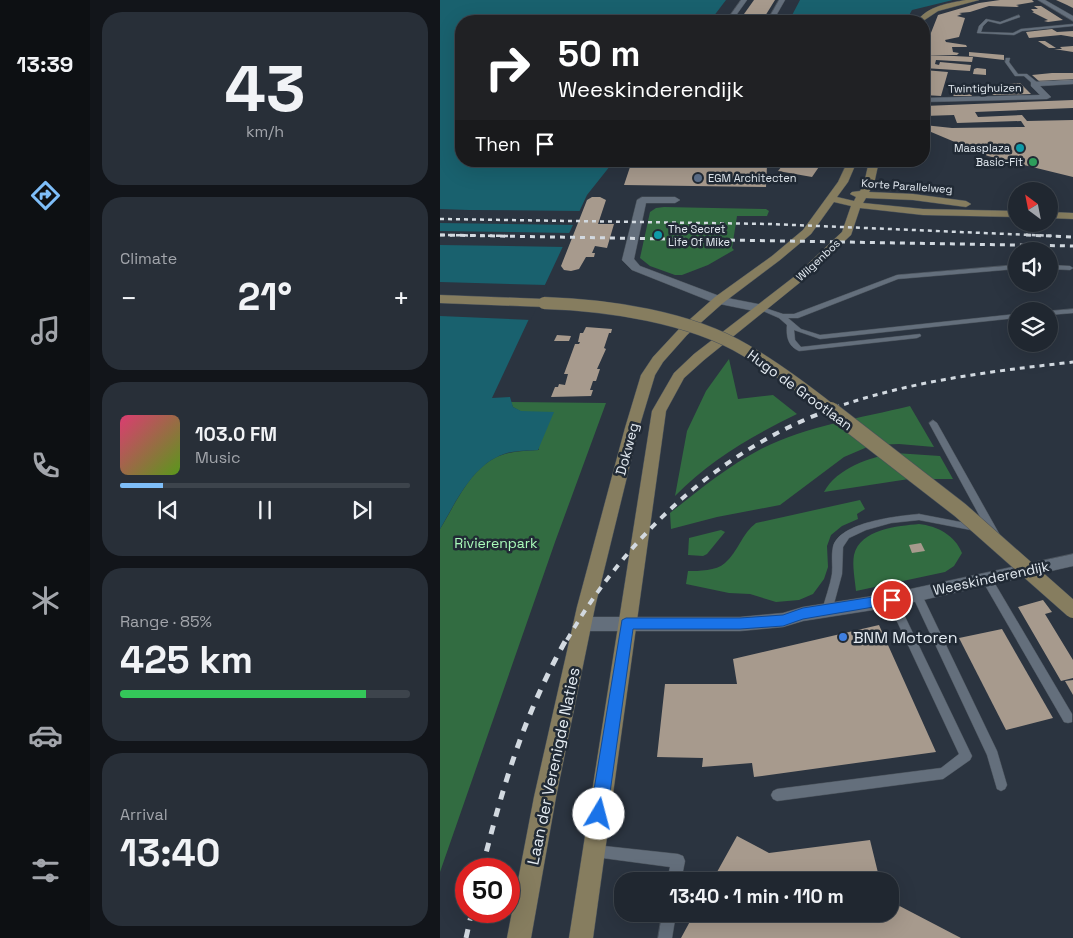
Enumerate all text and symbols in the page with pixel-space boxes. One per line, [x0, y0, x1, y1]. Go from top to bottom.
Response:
text: 50 m [558, 32, 640, 76]
icon: right [475, 35, 540, 100]
text: 43 [225, 47, 305, 130]
text: 13:39 [17, 50, 73, 78]
text: Weeskinderendijk [558, 75, 744, 103]
street label: Twintighuizen [948, 80, 1022, 96]
text: km/h [246, 121, 284, 142]
icon: arrive [531, 130, 559, 158]
text: Then [475, 132, 521, 157]
place label: Maasplaza [954, 141, 1011, 155]
marker: Maasplaza [1014, 142, 1026, 154]
place label: Basic-Fit [976, 155, 1023, 169]
marker: Basic-Fit [1027, 156, 1039, 168]
place label: EGM Architecten [708, 171, 796, 185]
marker: EGM Architecten [692, 172, 704, 184]
street label: Korte Parallelweg [861, 176, 953, 196]
icon: directions [28, 178, 63, 213]
north arrow [1008, 182, 1058, 232]
map controls [1008, 182, 1058, 352]
place label: The Secret Life Of Mike [668, 222, 730, 249]
marker: The Secret Life Of Mike [652, 229, 664, 241]
street label: Wilgenbos [793, 236, 843, 284]
button: sound [1008, 242, 1058, 292]
text: Climate [120, 248, 177, 269]
text: 21° [238, 273, 292, 321]
text: − [120, 280, 137, 316]
text: + [393, 280, 410, 316]
button: layers [1008, 302, 1058, 352]
icon: music [28, 313, 63, 348]
street label: Hugo de Grootlaan [744, 346, 856, 434]
street label: Dokweg [611, 421, 643, 477]
text: 103.0 FM [195, 422, 277, 447]
text: Music [195, 447, 241, 468]
icon: phone [28, 448, 63, 483]
icon: previous [154, 496, 182, 524]
icon: pause [251, 496, 279, 524]
icon: next [348, 496, 376, 524]
park label: Rivierenpark [454, 534, 538, 552]
street label: Weeskinderendijk [931, 557, 1051, 599]
pin [871, 579, 913, 621]
icon: climate [28, 583, 63, 618]
icon: arrive [878, 586, 906, 614]
text: Range · 85% [120, 611, 212, 632]
place label: BNM Motoren [853, 627, 958, 648]
marker: BNM Motoren [837, 631, 849, 643]
text: 425 km [120, 636, 253, 684]
street label: Laan der Verenigde Naties [522, 666, 585, 867]
icon: car [28, 718, 63, 753]
position arrow [572, 787, 624, 839]
text: Arrival [120, 804, 168, 825]
text: 13:40 [120, 829, 220, 877]
icon: filters [28, 853, 63, 888]
speed limit sign: 50 [455, 858, 520, 923]
text: 13:40 · 1 min · 110 m [669, 884, 844, 909]

